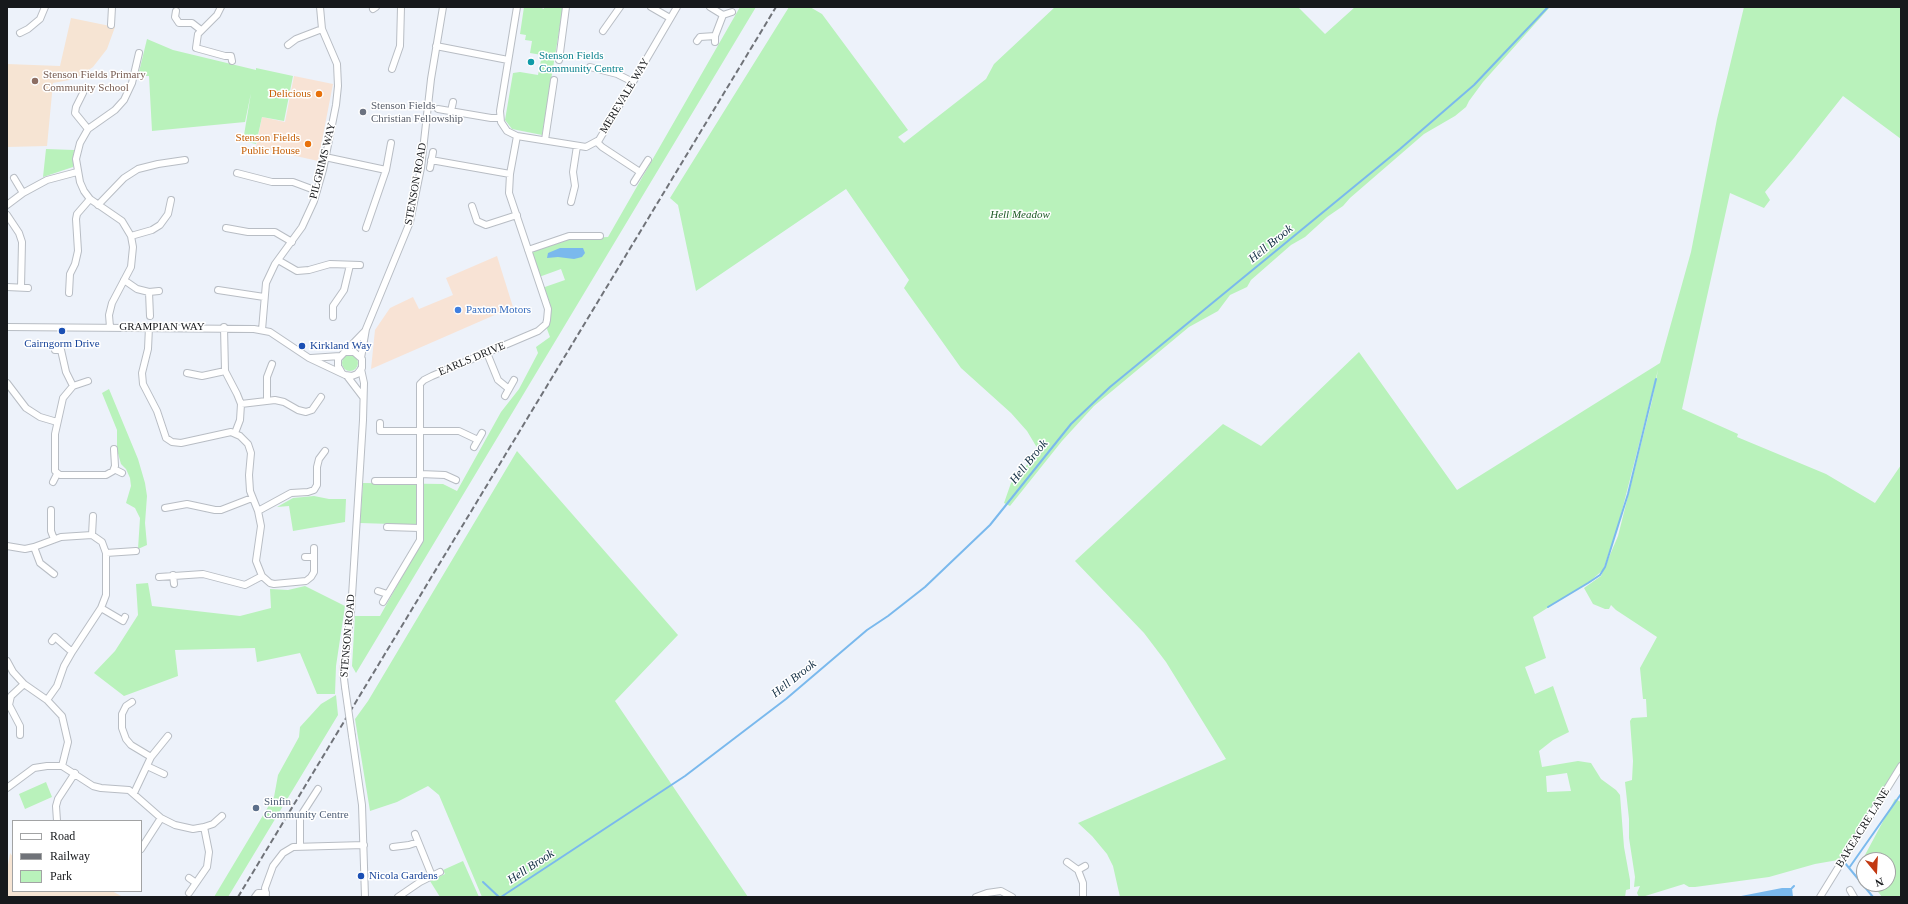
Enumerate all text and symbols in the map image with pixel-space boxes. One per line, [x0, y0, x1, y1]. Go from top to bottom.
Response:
place label: Stenson Fields Community Centre [539, 49, 624, 75]
street label: MEREVALE WAY [597, 56, 653, 136]
marker: Stenson Fields Community Centre [526, 57, 536, 67]
place label: Stenson Fields Primary Community School [43, 68, 146, 94]
marker: Stenson Fields Primary Community School [30, 76, 40, 86]
place label: Delicious [269, 87, 311, 101]
marker: Delicious [314, 89, 324, 99]
place label: Stenson Fields Christian Fellowship [371, 99, 463, 125]
marker: Stenson Fields Christian Fellowship [358, 107, 368, 117]
street label: PILGRIMS WAY [307, 121, 339, 201]
place label: Stenson Fields Public House [236, 131, 300, 157]
marker: Stenson Fields Public House [303, 139, 313, 149]
street label: STENSON ROAD [402, 142, 430, 226]
park label: Hell Meadow [990, 208, 1050, 222]
water label: Hell Brook [1246, 222, 1296, 266]
place label: Paxton Motors [466, 303, 531, 317]
marker: Paxton Motors [453, 305, 463, 315]
street label: GRAMPIAN WAY [119, 320, 205, 334]
marker: Cairngorm Drive [57, 326, 67, 336]
place label: Cairngorm Drive [24, 337, 100, 351]
place label: Kirkland Way [310, 339, 372, 353]
street label: EARLS DRIVE [437, 339, 507, 379]
marker: Kirkland Way [297, 341, 307, 351]
water label: Hell Brook [1007, 437, 1051, 487]
street label: STENSON ROAD [338, 594, 358, 678]
water label: Hell Brook [769, 657, 819, 701]
street label: BAKEACRE LANE [1833, 786, 1893, 870]
place label: Sinfin Community Centre [264, 795, 349, 821]
marker: Sinfin Community Centre [251, 803, 261, 813]
legend [12, 820, 142, 892]
text: Road [50, 829, 75, 843]
water label: Hell Brook [505, 847, 557, 887]
text: Railway [50, 849, 90, 863]
north arrow [1856, 852, 1896, 892]
text: Park [50, 869, 72, 883]
place label: Nicola Gardens [369, 869, 438, 883]
marker: Nicola Gardens [356, 871, 366, 881]
text: N [1874, 876, 1885, 889]

